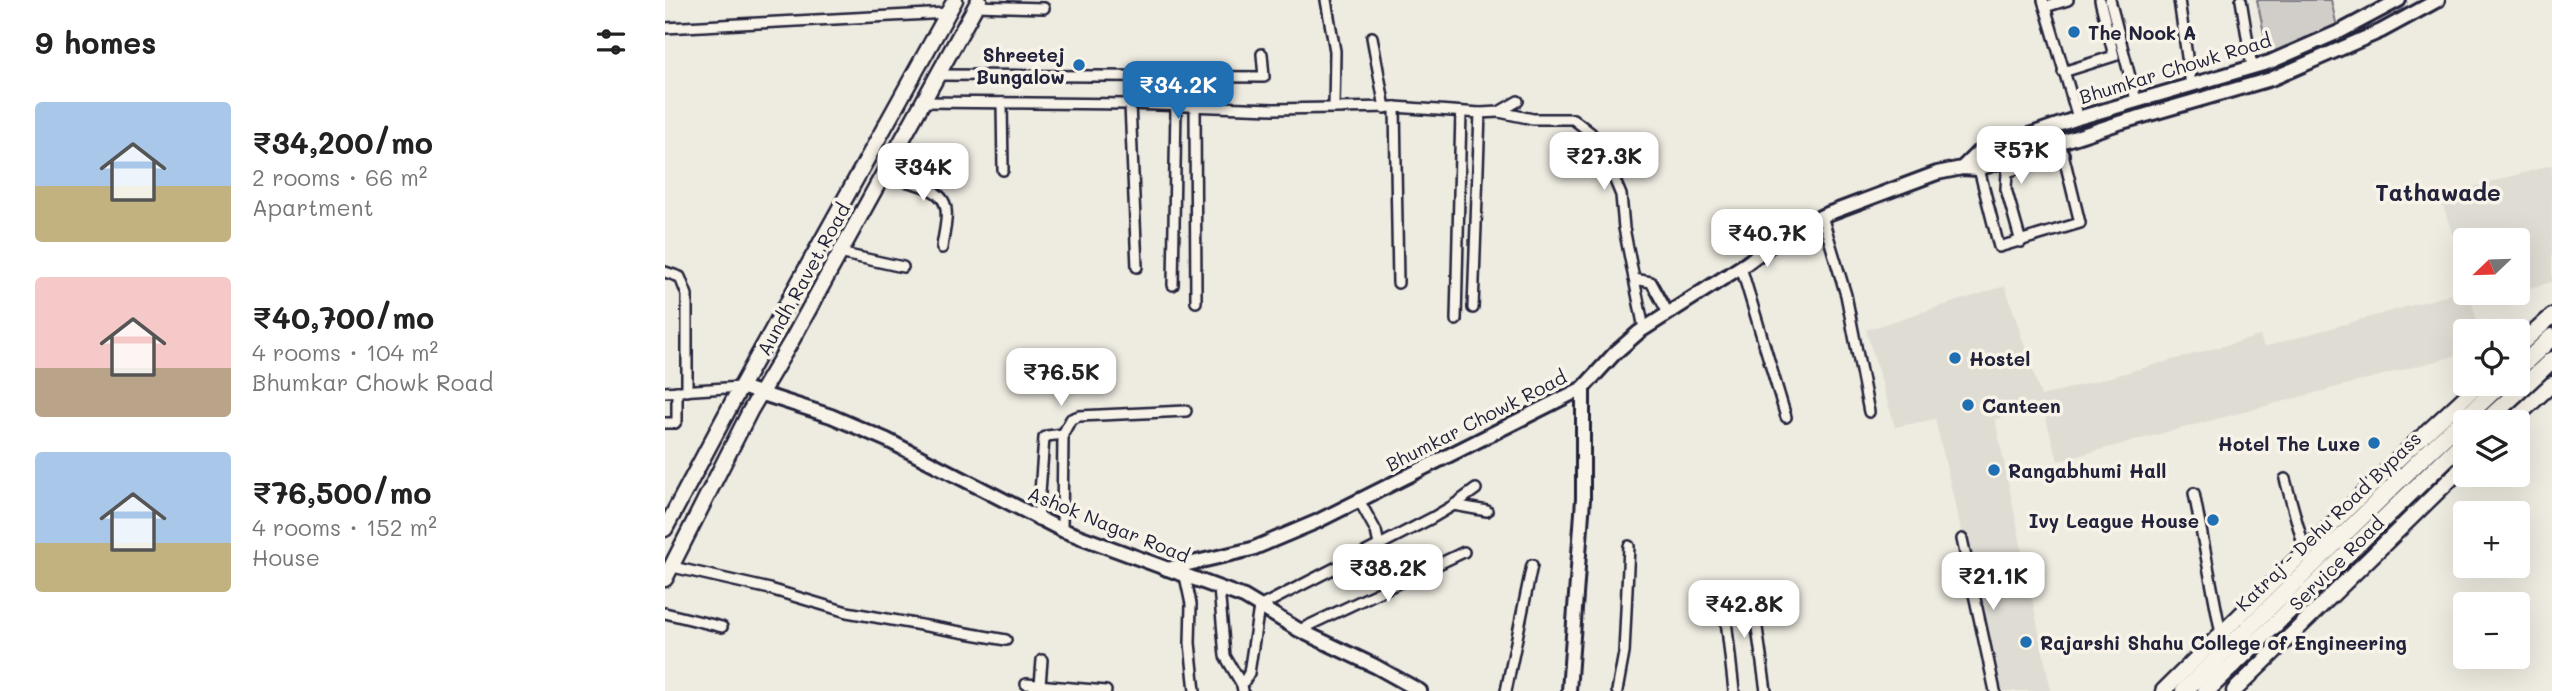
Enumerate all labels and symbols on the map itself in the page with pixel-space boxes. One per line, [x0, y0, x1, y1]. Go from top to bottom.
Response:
place label: The Nook A [2088, 20, 2196, 45]
marker: The Nook A [2066, 24, 2082, 40]
street label: Bhumkar Chowk Road [2076, 27, 2274, 109]
place label: Shreetej Bungalow [976, 42, 1065, 89]
marker: Shreetej Bungalow [1071, 57, 1087, 73]
pin: ₹34.2K [1121, 61, 1235, 121]
pin: ₹57K [1980, 127, 2062, 186]
pin: ₹27.3K [1547, 132, 1661, 192]
pin: ₹34K [882, 144, 964, 203]
district label: Tathawade [2375, 177, 2501, 207]
street label: Aundh Ravet Road [751, 198, 855, 360]
pin: ₹40.7K [1710, 210, 1824, 269]
north arrow [2453, 228, 2531, 304]
place label: Hostel [1969, 346, 2030, 371]
pin: ₹76.5K [1004, 348, 1118, 408]
marker: Hostel [1947, 350, 1963, 366]
street label: Bhumkar Chowk Road [1381, 364, 1571, 476]
place label: Canteen [1982, 393, 2061, 418]
marker: Canteen [1960, 397, 1976, 413]
street label: Katraj - Dehu Road Bypass [2230, 426, 2426, 616]
place label: Hotel The Luxe [2218, 431, 2360, 456]
marker: Hotel The Luxe [2366, 435, 2382, 451]
place label: Rangabhumi Hall [2008, 458, 2166, 483]
marker: Rangabhumi Hall [1986, 462, 2002, 478]
street label: Ashok Nagar Road [1024, 480, 1194, 568]
place label: Ivy League House [2029, 508, 2199, 533]
street label: Service Road [2283, 510, 2389, 616]
marker: Ivy League House [2205, 512, 2221, 528]
pin: ₹38.2K [1331, 544, 1445, 604]
pin: ₹21.1K [1936, 552, 2050, 612]
pin: ₹42.8K [1687, 580, 1801, 640]
place label: Rajarshi Shahu College of Engineering [2040, 630, 2407, 655]
marker: Rajarshi Shahu College of Engineering [2018, 634, 2034, 650]

